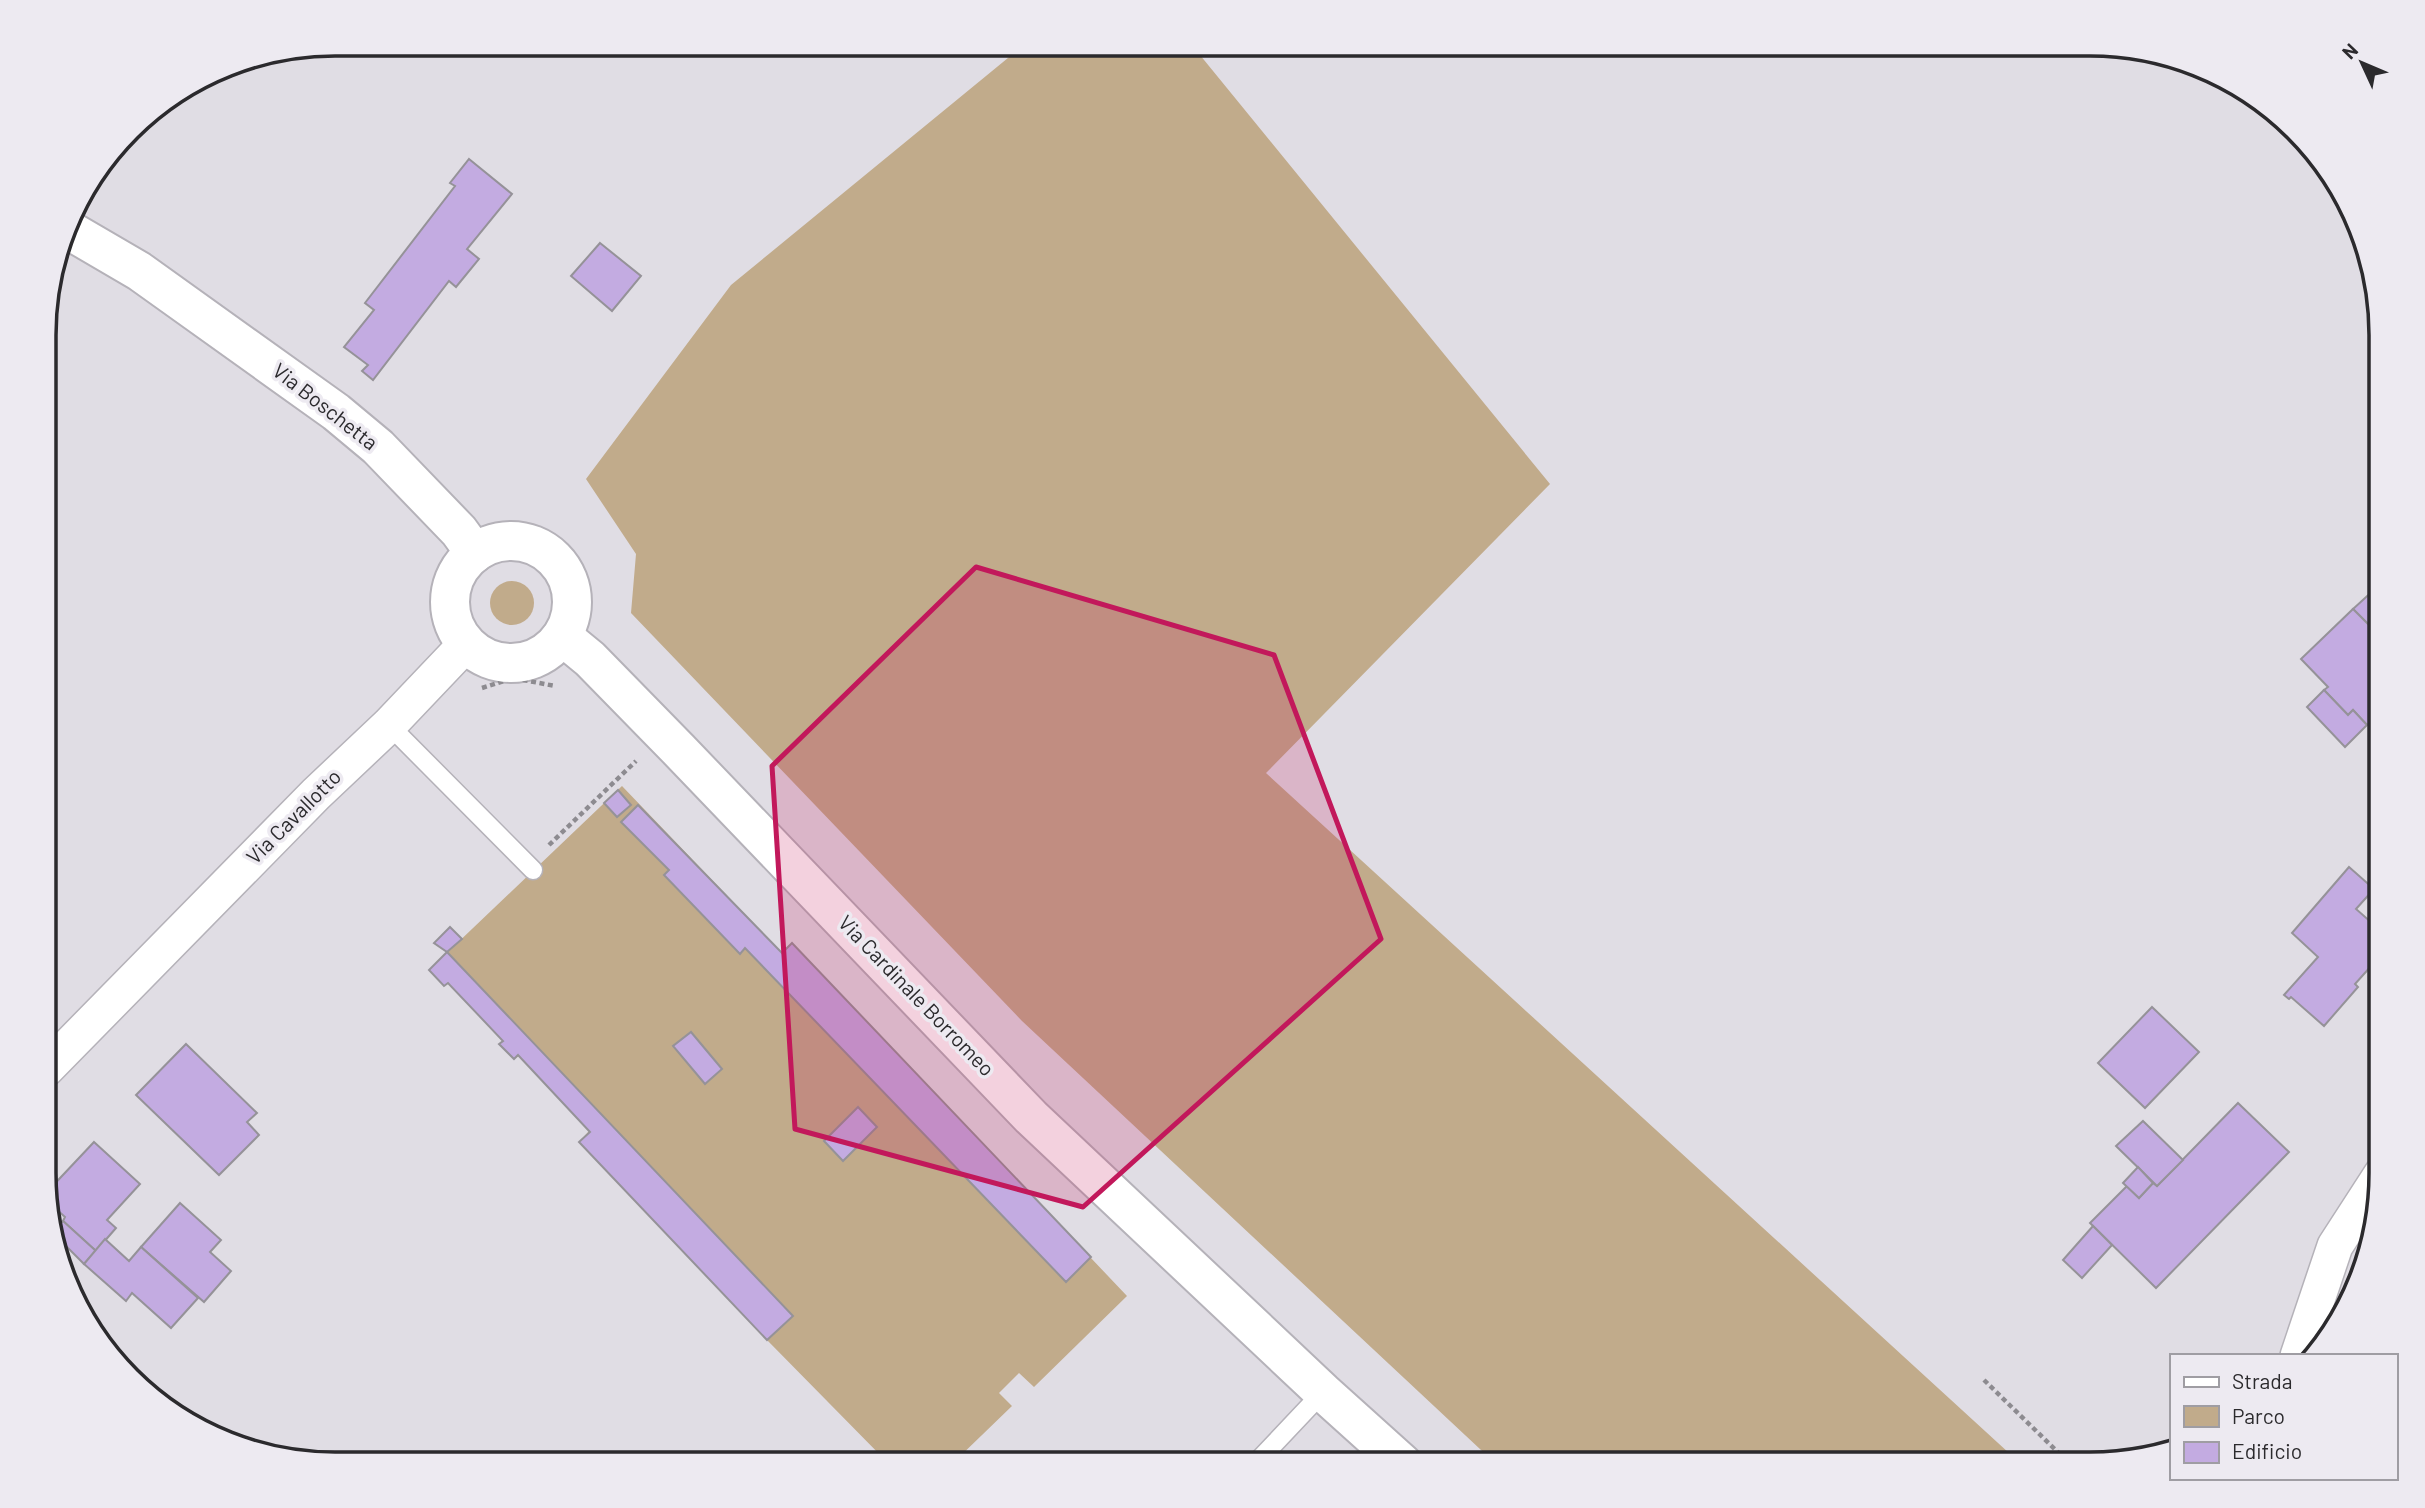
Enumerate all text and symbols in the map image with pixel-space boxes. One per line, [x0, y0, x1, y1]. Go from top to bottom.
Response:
north arrow [2327, 28, 2397, 98]
text: N [2337, 38, 2362, 63]
street label: Via Boschetta [268, 357, 383, 455]
street label: Via Cavallotto [240, 763, 346, 869]
street label: Via Cardinale Borromeo [834, 909, 1000, 1081]
legend [2170, 1354, 2397, 1480]
text: Strada [2232, 1368, 2292, 1393]
text: Parco [2232, 1403, 2285, 1428]
text: Edificio [2232, 1438, 2302, 1463]

